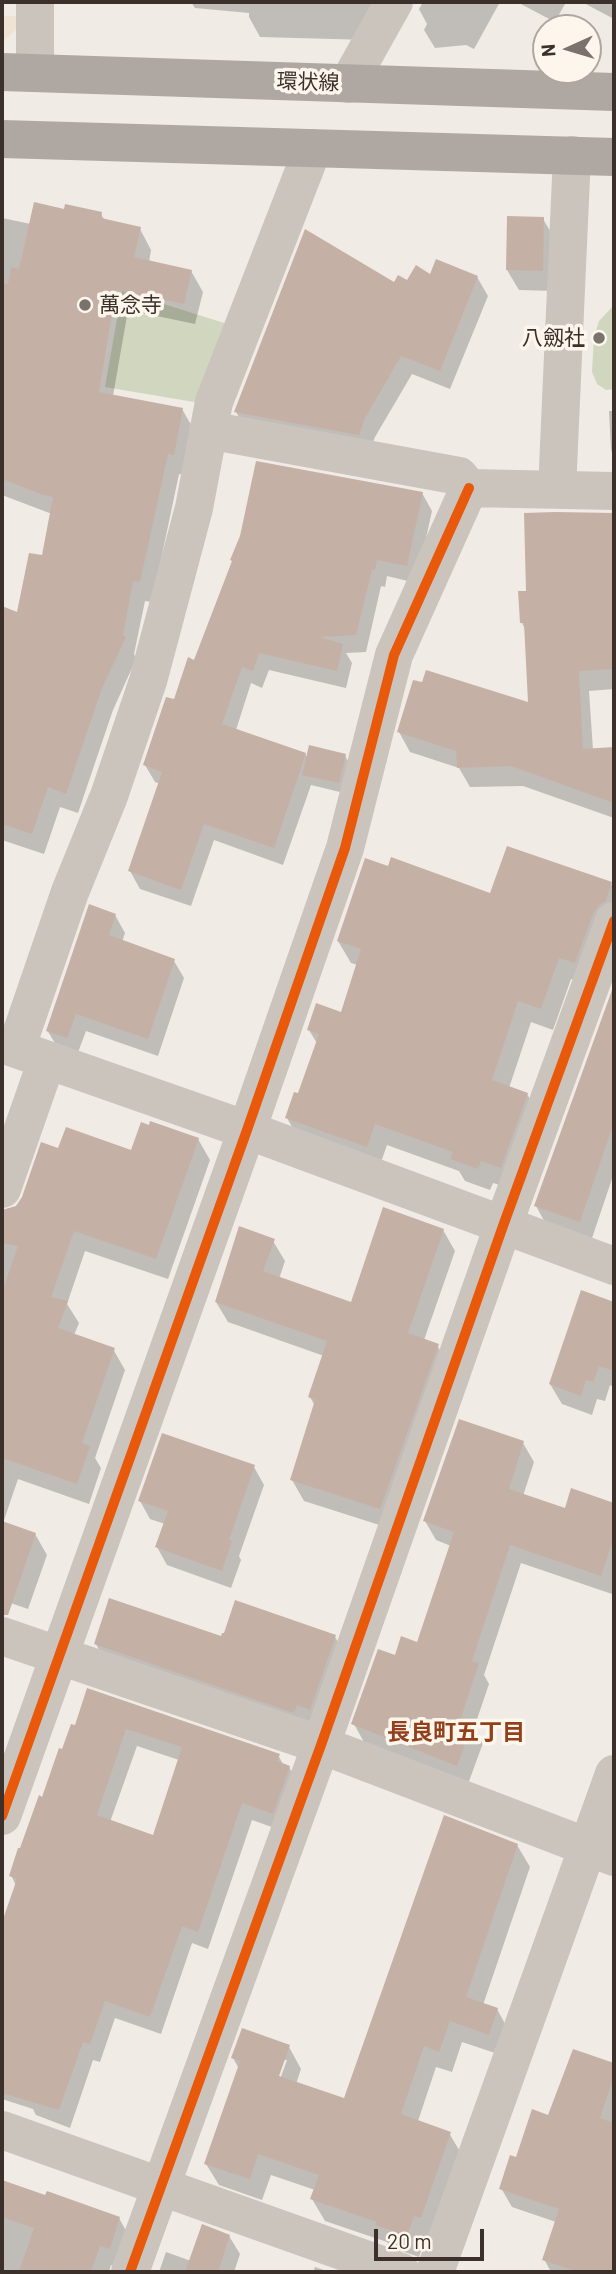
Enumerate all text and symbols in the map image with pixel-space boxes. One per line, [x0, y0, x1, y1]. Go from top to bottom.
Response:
north arrow [532, 14, 602, 84]
text: N [536, 43, 559, 57]
street label: 環状線 [276, 68, 340, 96]
place label: 萬念寺 [99, 292, 162, 318]
marker: 萬念寺 [77, 297, 93, 313]
place label: 八劔社 [522, 325, 585, 351]
marker: 八劔社 [591, 330, 607, 346]
district label: 長良町五丁目 [387, 1718, 525, 1746]
scale bar [378, 2214, 488, 2258]
text: 20 m [387, 2228, 432, 2253]

